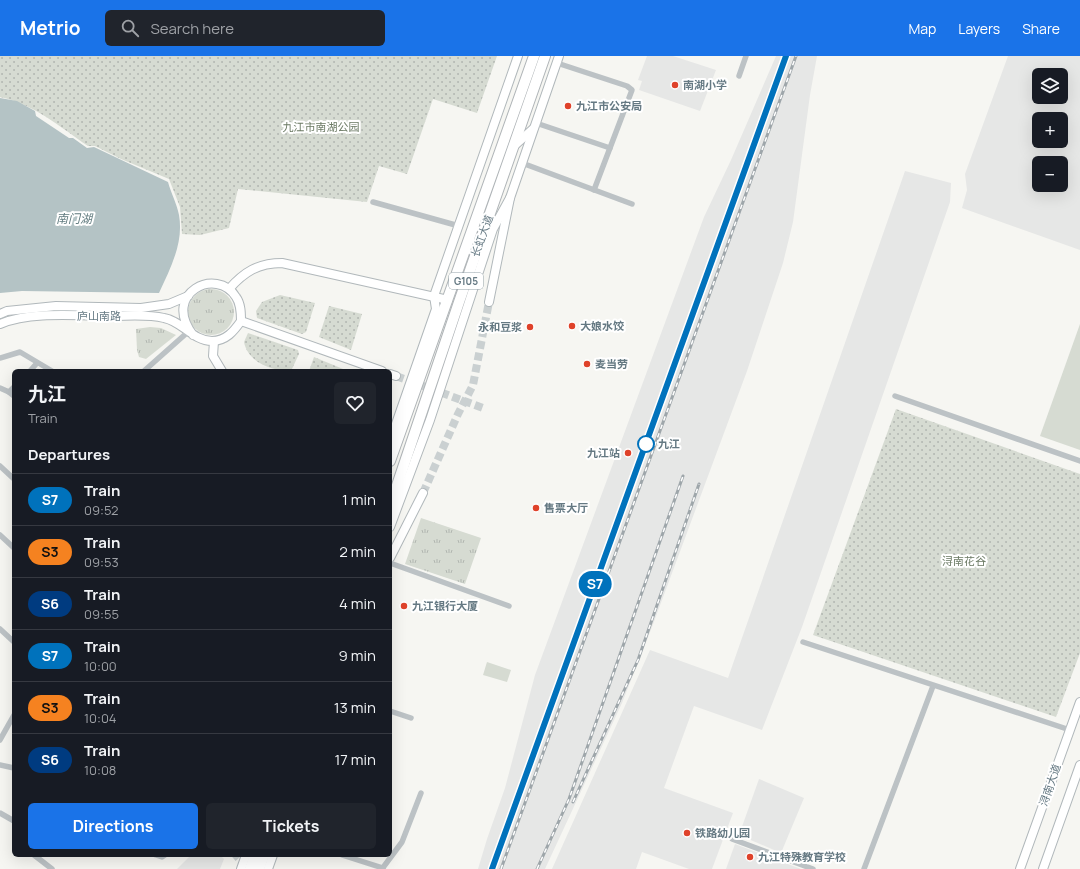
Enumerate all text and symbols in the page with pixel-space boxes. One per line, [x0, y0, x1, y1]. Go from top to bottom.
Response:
search box [105, 10, 385, 46]
text: Metrio [20, 15, 81, 41]
icon: search [119, 17, 141, 39]
text: Search here [151, 18, 234, 39]
text: Map [908, 19, 936, 38]
text: Layers [958, 19, 1000, 38]
text: Share [1022, 19, 1060, 38]
map controls [1032, 68, 1068, 192]
button: layers [1032, 68, 1068, 104]
place label: 南湖小学 [683, 77, 727, 92]
marker: 南湖小学 [670, 80, 680, 90]
place label: 九江市公安局 [576, 98, 642, 113]
marker: 九江市公安局 [563, 101, 573, 111]
button: + [1032, 112, 1068, 148]
park label: 九江市南湖公园 [283, 119, 360, 134]
button: − [1032, 156, 1068, 192]
water label: 南门湖 [56, 210, 94, 227]
street label: 长虹大道 [467, 213, 496, 259]
road number: G105 [449, 273, 483, 289]
street label: 庐山南路 [77, 308, 121, 323]
place label: 大娘水饺 [580, 318, 625, 333]
place label: 永和豆浆 [478, 319, 522, 334]
marker: 大娘水饺 [567, 321, 577, 331]
marker: 永和豆浆 [525, 322, 535, 332]
place label: 麦当劳 [595, 356, 628, 371]
marker: 麦当劳 [582, 359, 592, 369]
text: 九江 [28, 381, 66, 407]
button: heart [334, 382, 376, 424]
text: Train [28, 409, 58, 427]
marker: 九江 [637, 435, 655, 453]
place label: 九江 [658, 436, 680, 451]
text: Departures [28, 444, 110, 465]
place label: 九江站 [587, 445, 620, 460]
marker: 九江站 [623, 448, 633, 458]
text: Train [84, 480, 120, 501]
text: 1 min [342, 489, 376, 510]
text: S7 [42, 490, 58, 509]
place label: 售票大厅 [544, 500, 588, 515]
text: 09:52 [84, 501, 118, 519]
marker: 售票大厅 [531, 503, 541, 513]
text: Train [84, 532, 120, 553]
text: 2 min [339, 541, 376, 562]
text: S3 [41, 542, 59, 561]
text: 09:53 [84, 553, 119, 571]
park label: 浔南花谷 [942, 553, 986, 568]
line badge: S7 [577, 571, 613, 597]
text: S7 [587, 574, 603, 593]
text: Train [84, 584, 120, 605]
text: 4 min [339, 593, 376, 614]
text: S6 [41, 594, 59, 613]
place label: 九江银行大厦 [412, 598, 478, 613]
marker: 九江银行大厦 [399, 601, 409, 611]
text: 09:55 [84, 605, 119, 623]
text: Train [84, 636, 120, 657]
text: 9 min [339, 645, 376, 666]
text: S7 [42, 646, 58, 665]
text: 10:00 [84, 657, 117, 675]
text: Train [84, 688, 120, 709]
text: 13 min [334, 697, 376, 718]
text: S3 [41, 698, 59, 717]
text: 10:04 [84, 709, 116, 727]
text: Train [84, 740, 120, 761]
text: 17 min [334, 749, 376, 770]
text: S6 [41, 750, 59, 769]
text: 10:08 [84, 761, 116, 779]
street label: 浔南大道 [1035, 762, 1064, 808]
button: Directions [28, 803, 198, 849]
button: Tickets [206, 803, 376, 849]
place label: 铁路幼儿园 [695, 825, 750, 840]
marker: 铁路幼儿园 [682, 828, 692, 838]
place label: 九江特殊教育学校 [758, 849, 846, 864]
marker: 九江特殊教育学校 [745, 852, 755, 862]

